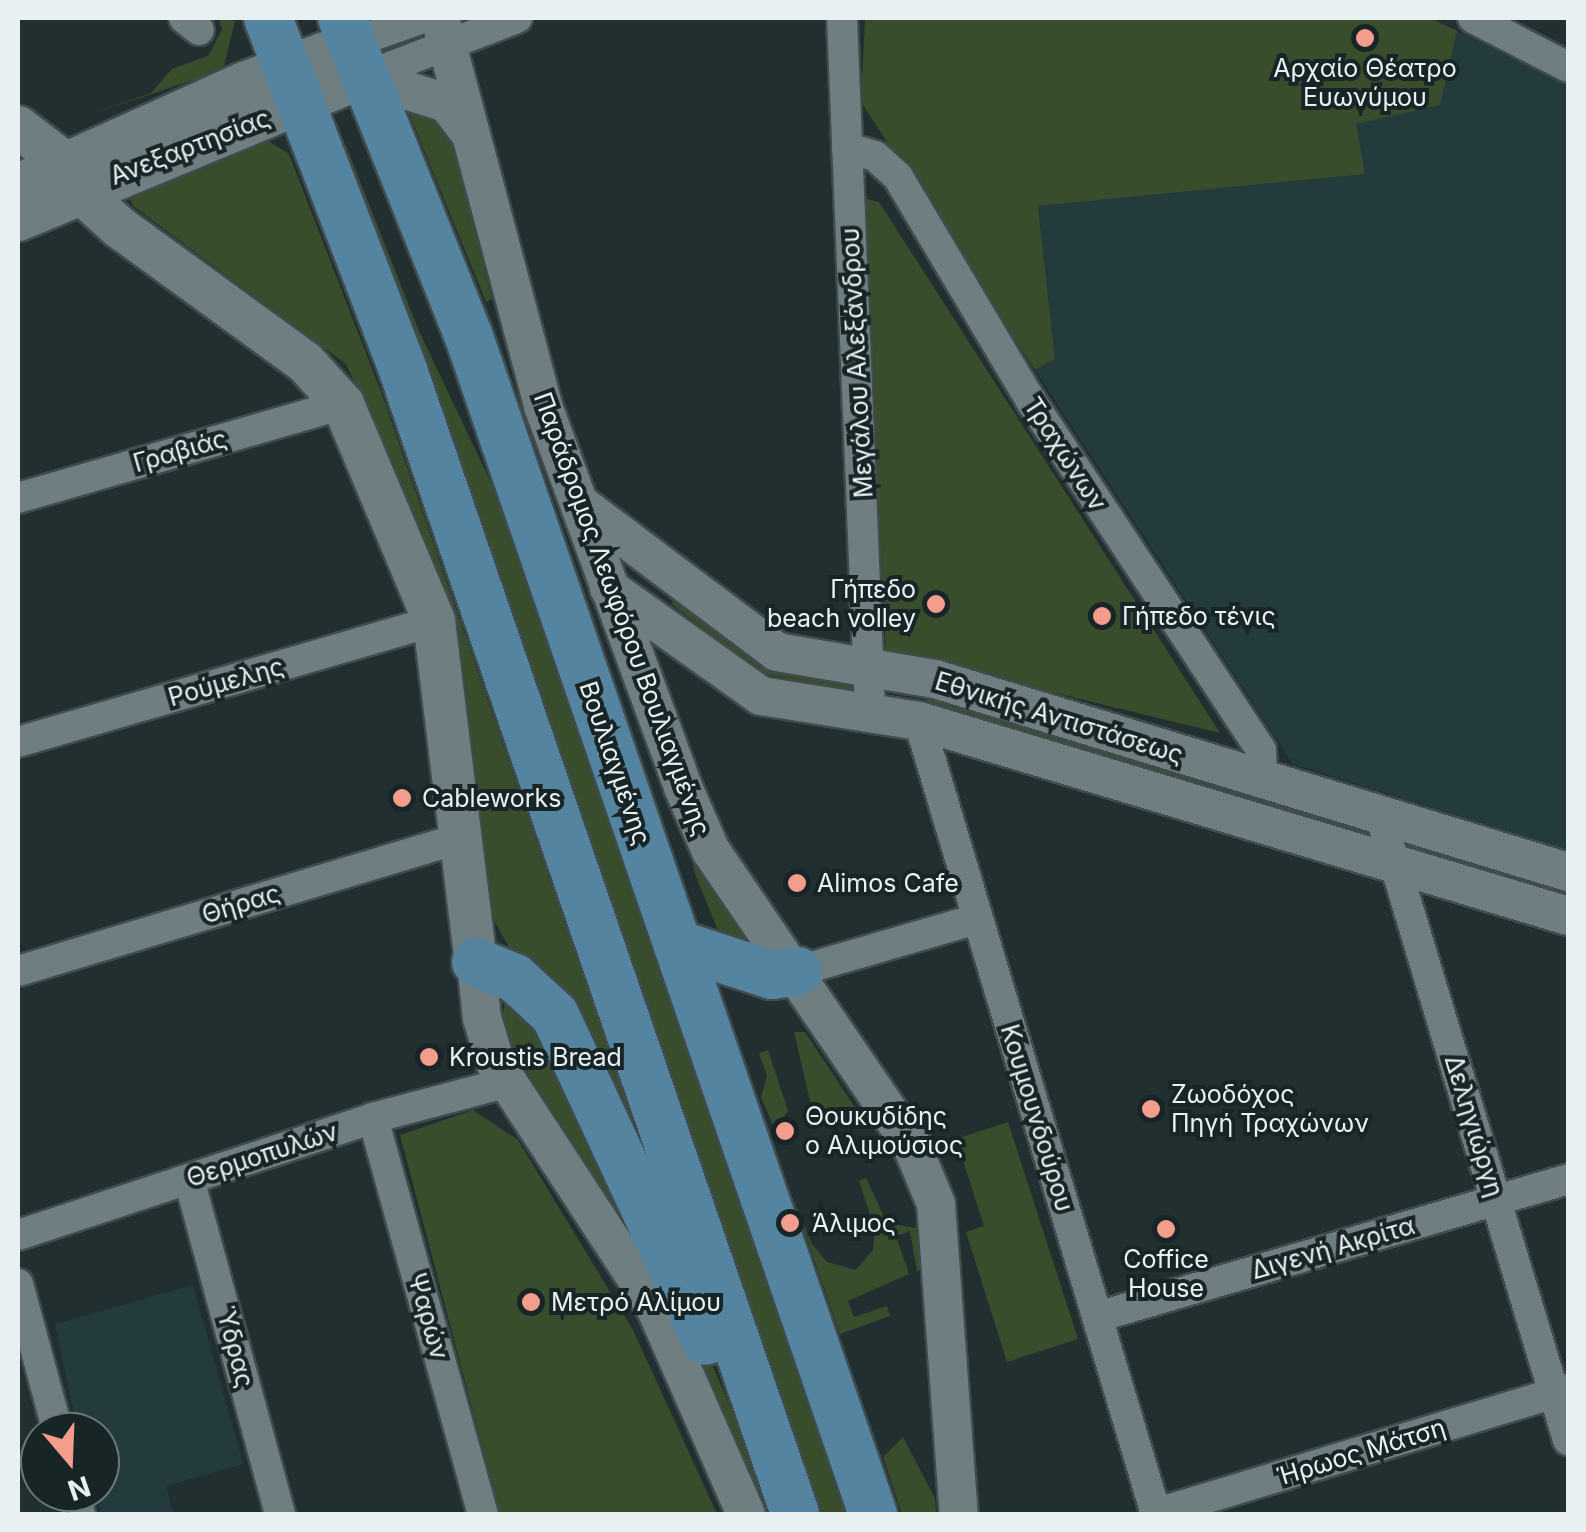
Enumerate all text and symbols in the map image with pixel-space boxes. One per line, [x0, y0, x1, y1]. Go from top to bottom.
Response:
marker: Αρχαίο Θέατρο Ευωνύμου [1354, 27, 1376, 49]
place label: Αρχαίο Θέατρο Ευωνύμου [1273, 54, 1457, 113]
street label: Ανεξαρτησίας [106, 103, 274, 191]
street label: Μεγάλου Αλεξάνδρου [835, 227, 879, 499]
street label: Παράδρομος Λεωφόρου Βουλιαγμένης [528, 388, 716, 840]
street label: Τραχώνων [1017, 392, 1113, 516]
street label: Γραβιάς [130, 423, 230, 479]
place label: Γήπεδο beach volley [767, 575, 916, 634]
marker: Γήπεδο beach volley [925, 593, 947, 615]
place label: Γήπεδο τένις [1122, 601, 1276, 631]
marker: Γήπεδο τένις [1091, 605, 1113, 627]
street label: Ρούμελης [165, 651, 287, 713]
street label: Εθνικής Αντιστάσεως [931, 666, 1187, 770]
street label: Βουλιαγμένης [573, 677, 657, 849]
place label: Cableworks [422, 783, 562, 813]
marker: Cableworks [391, 787, 413, 809]
place label: Alimos Cafe [817, 868, 959, 898]
marker: Alimos Cafe [786, 872, 808, 894]
street label: Θήρας [198, 878, 284, 930]
street label: Κουμουνδούρου [994, 1021, 1080, 1215]
place label: Kroustis Bread [449, 1042, 622, 1072]
marker: Kroustis Bread [418, 1046, 440, 1068]
street label: Δεληγιώργη [1438, 1052, 1510, 1200]
place label: Ζωοδόχος Πηγή Τραχώνων [1171, 1080, 1369, 1139]
marker: Ζωοδόχος Πηγή Τραχώνων [1140, 1098, 1162, 1120]
place label: Θουκυδίδης ο Αλιμούσιος [805, 1102, 963, 1161]
street label: Θερμοπυλών [183, 1116, 341, 1194]
marker: Θουκυδίδης ο Αλιμούσιος [774, 1120, 796, 1142]
place label: Άλιμος [812, 1208, 896, 1238]
marker: Άλιμος [777, 1210, 803, 1236]
street label: Διγενή Ακρίτα [1248, 1210, 1418, 1286]
marker: Coffice House [1155, 1218, 1177, 1240]
place label: Coffice House [1123, 1245, 1209, 1304]
street label: Ψαρών [401, 1269, 455, 1363]
place label: Μετρό Αλίμου [551, 1287, 721, 1317]
marker: Μετρό Αλίμου [520, 1291, 542, 1313]
street label: Ύδρας [210, 1303, 260, 1391]
north arrow [20, 1412, 120, 1512]
street label: Ήρωος Μάτση [1273, 1412, 1449, 1492]
text: N [63, 1469, 95, 1508]

